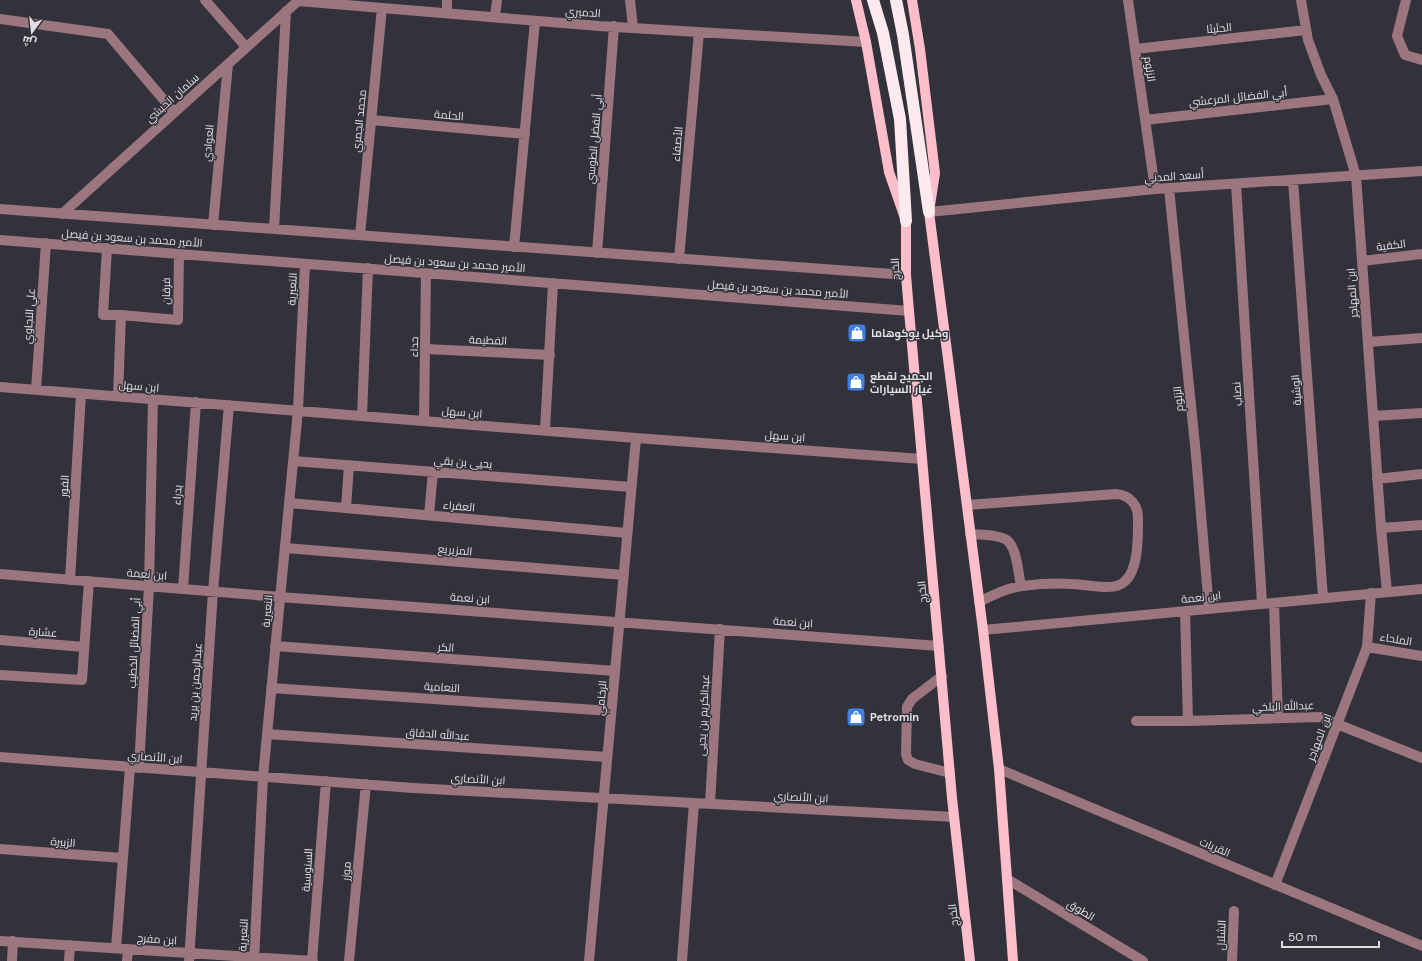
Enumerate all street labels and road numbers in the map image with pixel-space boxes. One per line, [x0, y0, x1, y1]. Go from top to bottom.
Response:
street label: الدميري [565, 4, 601, 22]
street label: الحثيثا [1206, 20, 1232, 36]
street label: الزلوم [1140, 55, 1159, 83]
street label: سلمان الحبشي [142, 70, 202, 126]
street label: أبي الفضائل المرعشي [1188, 85, 1288, 111]
street label: محمد الجمري [349, 89, 371, 153]
street label: أبي الفضل الطوسي [583, 94, 607, 185]
street label: الحلمة [434, 107, 464, 123]
street label: العوادي [199, 124, 219, 162]
street label: الأصفاء [668, 126, 686, 162]
street label: أسعد المدني [1144, 167, 1204, 187]
street label: الأمير محمد بن سعود بن فيصل [61, 226, 203, 250]
street label: الكفية [1375, 236, 1407, 254]
street label: الأمير محمد بن سعود بن فيصل [384, 251, 526, 275]
street label: الخرج [888, 258, 903, 280]
street label: ابن المهاجر [1343, 268, 1361, 319]
street label: النعيرية [284, 272, 300, 306]
street label: فرقان [159, 277, 173, 305]
street label: الأمير محمد بن سعود بن فيصل [707, 277, 849, 301]
street label: علي النجاوي [20, 288, 40, 345]
street label: الفطيمة [469, 332, 507, 348]
street label: حداء [407, 336, 421, 358]
street label: الوشية [1288, 374, 1304, 406]
street label: ابن سهل [118, 377, 160, 395]
street label: نصاب [1229, 381, 1245, 407]
street label: الزلوم [1170, 385, 1187, 412]
street label: ابن سهل [441, 403, 483, 421]
street label: ابن سهل [764, 428, 806, 444]
street label: يحيى بن بقي [433, 453, 493, 473]
street label: الفور [56, 475, 72, 498]
street label: بدراء [169, 484, 185, 506]
street label: العفراء [442, 498, 476, 514]
street label: المزيريع [437, 542, 473, 559]
street label: ابن نعمة [126, 565, 168, 583]
street label: الخرج [914, 580, 931, 604]
street label: ابن نعمة [1180, 588, 1222, 606]
street label: ابن نعمة [449, 590, 491, 606]
street label: النعيرية [259, 594, 275, 628]
street label: أبي الفضائل الخطيب [125, 597, 145, 689]
street label: ابن نعمة [772, 614, 814, 630]
street label: عشارة [28, 624, 58, 640]
street label: الملحاء [1379, 630, 1413, 648]
street label: الكر [436, 639, 455, 655]
street label: عبدالرحمن بن بريد [185, 642, 205, 722]
street label: عبدالكريم بن يحيى [694, 674, 713, 756]
street label: النعامية [423, 679, 461, 695]
street label: الرخامي [592, 680, 612, 716]
street label: عبدالله البلخي [1252, 697, 1314, 716]
street label: ابن المهاجر [1303, 711, 1334, 764]
street label: عبدالله الدقاق [405, 724, 471, 743]
street label: ابن الأنصاري [127, 748, 183, 768]
street label: ابن الأنصاري [450, 771, 506, 789]
street label: ابن الأنصاري [773, 789, 829, 807]
street label: الزبيرة [50, 834, 76, 850]
street label: القريات [1198, 834, 1232, 860]
street label: السنوسية [298, 848, 316, 892]
street label: موزر [338, 861, 354, 882]
street label: الطوق [1065, 896, 1097, 924]
street label: الخرج [945, 903, 962, 927]
street label: النعيرية [235, 918, 251, 952]
street label: الشلال [1213, 920, 1229, 950]
street label: ابن مفرج [136, 931, 178, 948]

